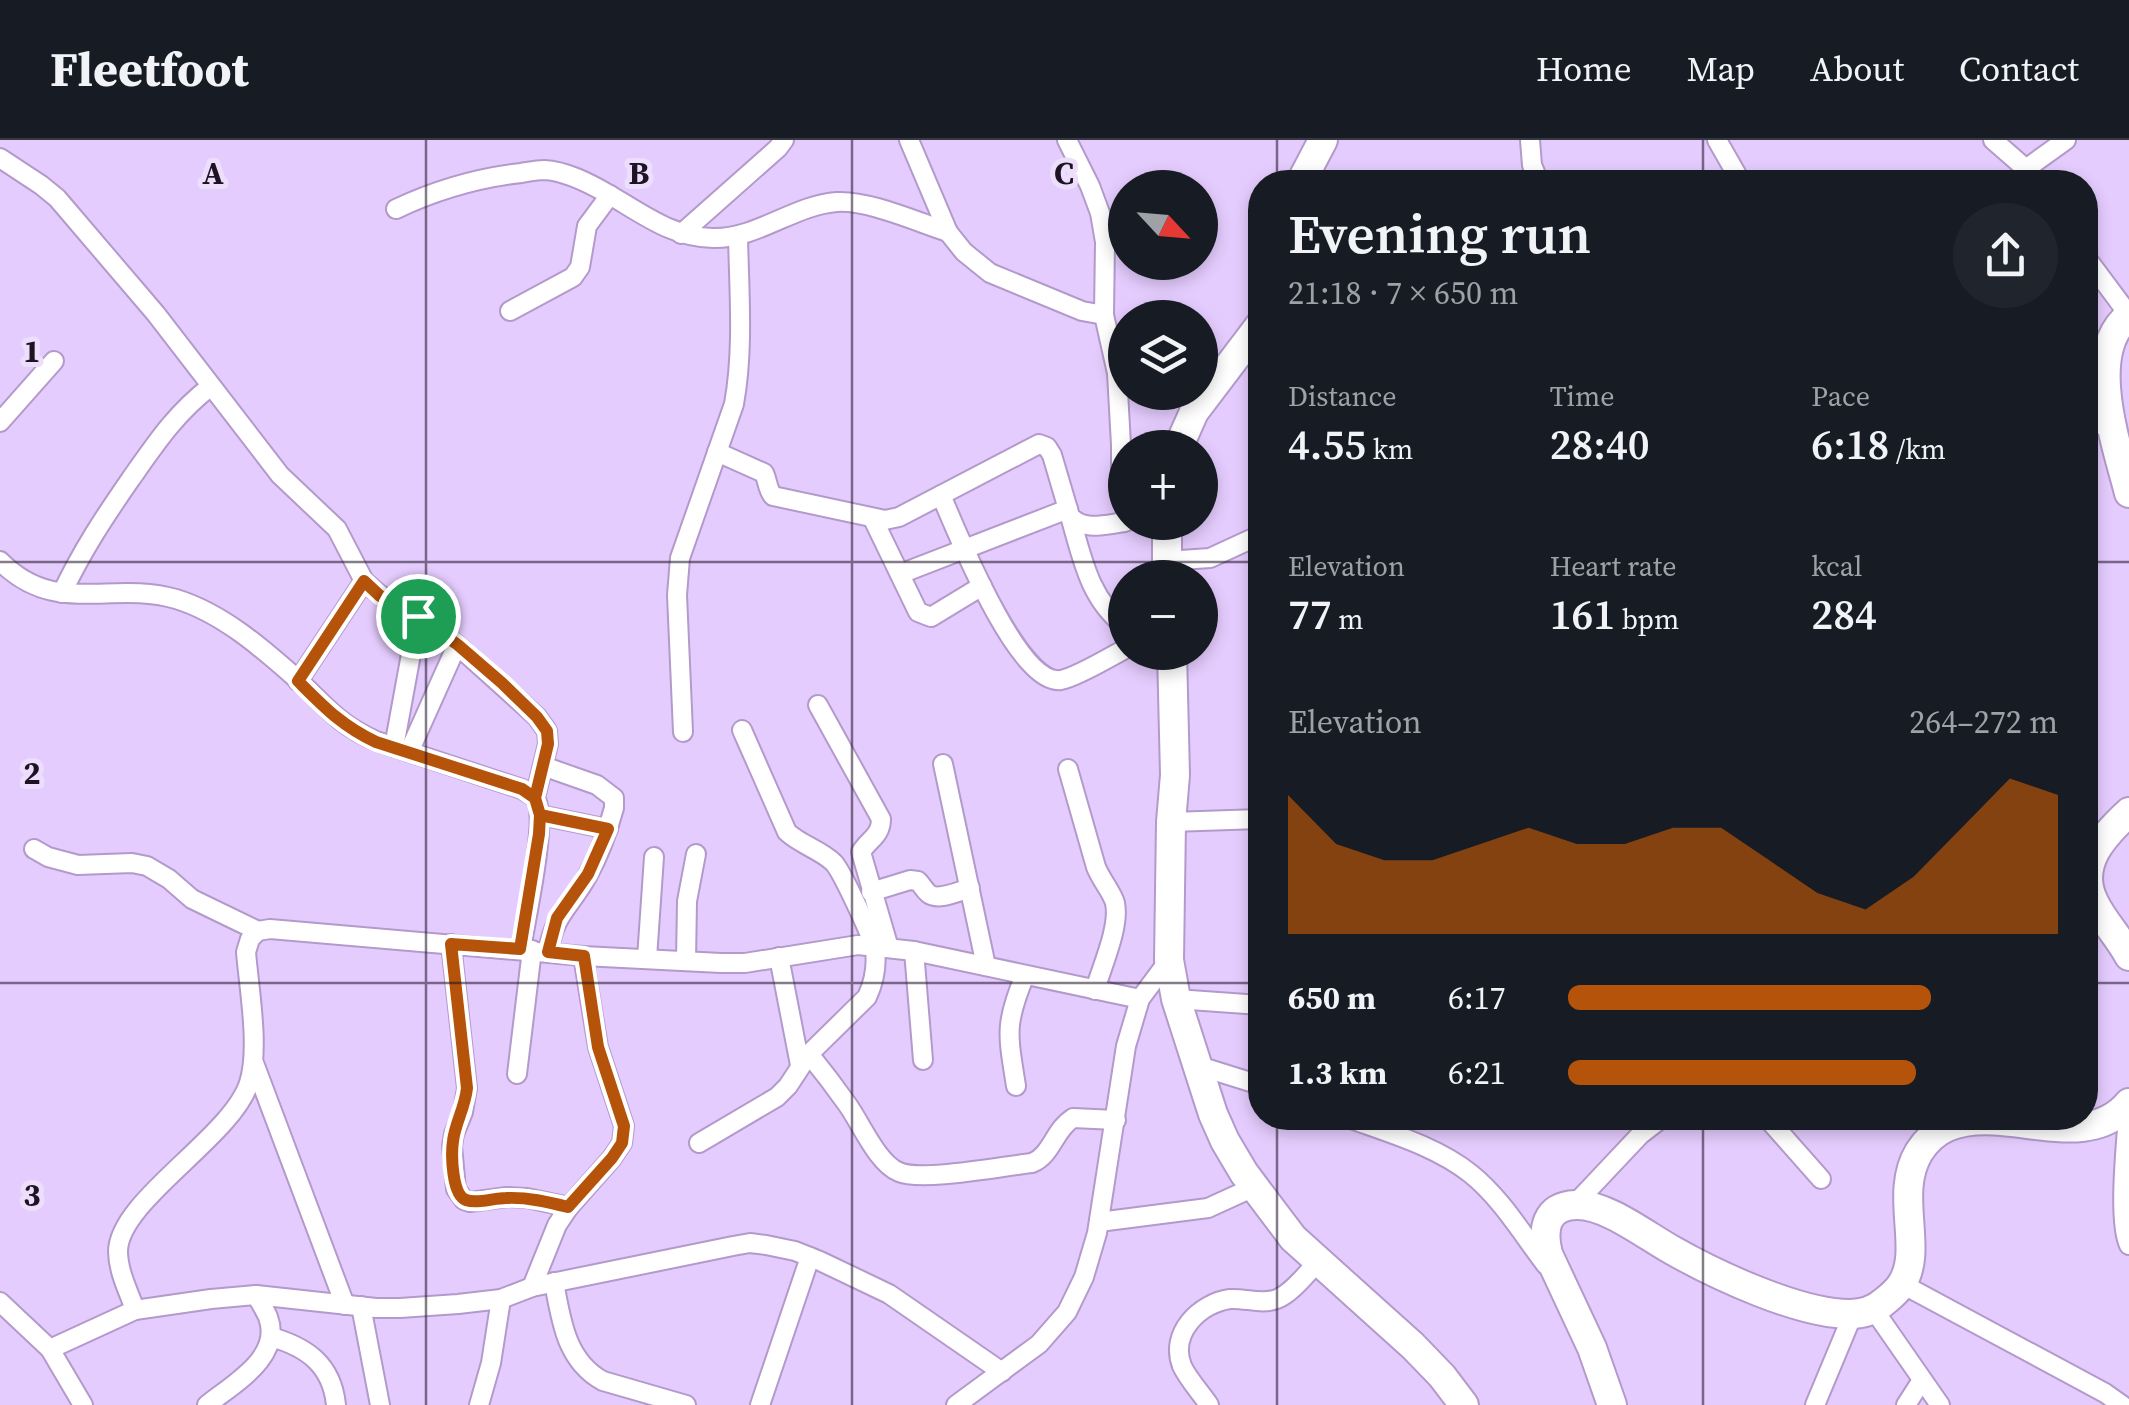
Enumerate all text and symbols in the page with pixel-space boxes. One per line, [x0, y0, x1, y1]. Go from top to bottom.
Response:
text: Fleetfoot [50, 36, 249, 102]
text: Home [1536, 45, 1632, 93]
text: Map [1687, 45, 1755, 93]
text: About [1810, 45, 1904, 93]
text: Contact [1959, 45, 2079, 93]
text: A [202, 151, 224, 195]
text: B [629, 151, 650, 195]
text: C [1054, 151, 1074, 195]
north arrow [1108, 170, 1218, 280]
map controls [1108, 170, 1218, 670]
text: Evening run [1288, 196, 1591, 271]
button: share [1953, 203, 2058, 308]
text: 21:18 · 7 × 650 m [1288, 271, 1518, 315]
button: layers [1108, 300, 1218, 410]
text: 1 [23, 329, 41, 373]
text: Distance [1288, 377, 1397, 415]
text: Time [1550, 377, 1614, 415]
text: Pace [1811, 377, 1870, 415]
text: 4.55 [1288, 415, 1366, 473]
text: 28:40 [1550, 415, 1650, 473]
text: 6:18 [1811, 415, 1889, 473]
button: + [1108, 430, 1218, 540]
text: km [1366, 430, 1413, 468]
text: /km [1889, 430, 1946, 468]
text: Elevation [1288, 547, 1405, 585]
text: Heart rate [1550, 547, 1676, 585]
text: kcal [1811, 547, 1862, 585]
button: − [1108, 560, 1218, 670]
pin [376, 574, 461, 659]
text: 77 [1288, 585, 1332, 643]
text: 161 [1550, 585, 1615, 643]
text: 284 [1811, 585, 1877, 643]
icon: arrive [391, 589, 446, 644]
text: m [1332, 600, 1363, 638]
text: bpm [1615, 600, 1679, 638]
text: Elevation [1288, 700, 1422, 744]
text: 264–272 m [1909, 700, 2058, 744]
text: 2 [23, 751, 41, 795]
text: 650 m [1288, 976, 1376, 1020]
text: 6:17 [1448, 976, 1506, 1020]
text: 1.3 km [1288, 1051, 1387, 1095]
text: 6:21 [1448, 1051, 1506, 1095]
text: 3 [23, 1173, 41, 1217]

